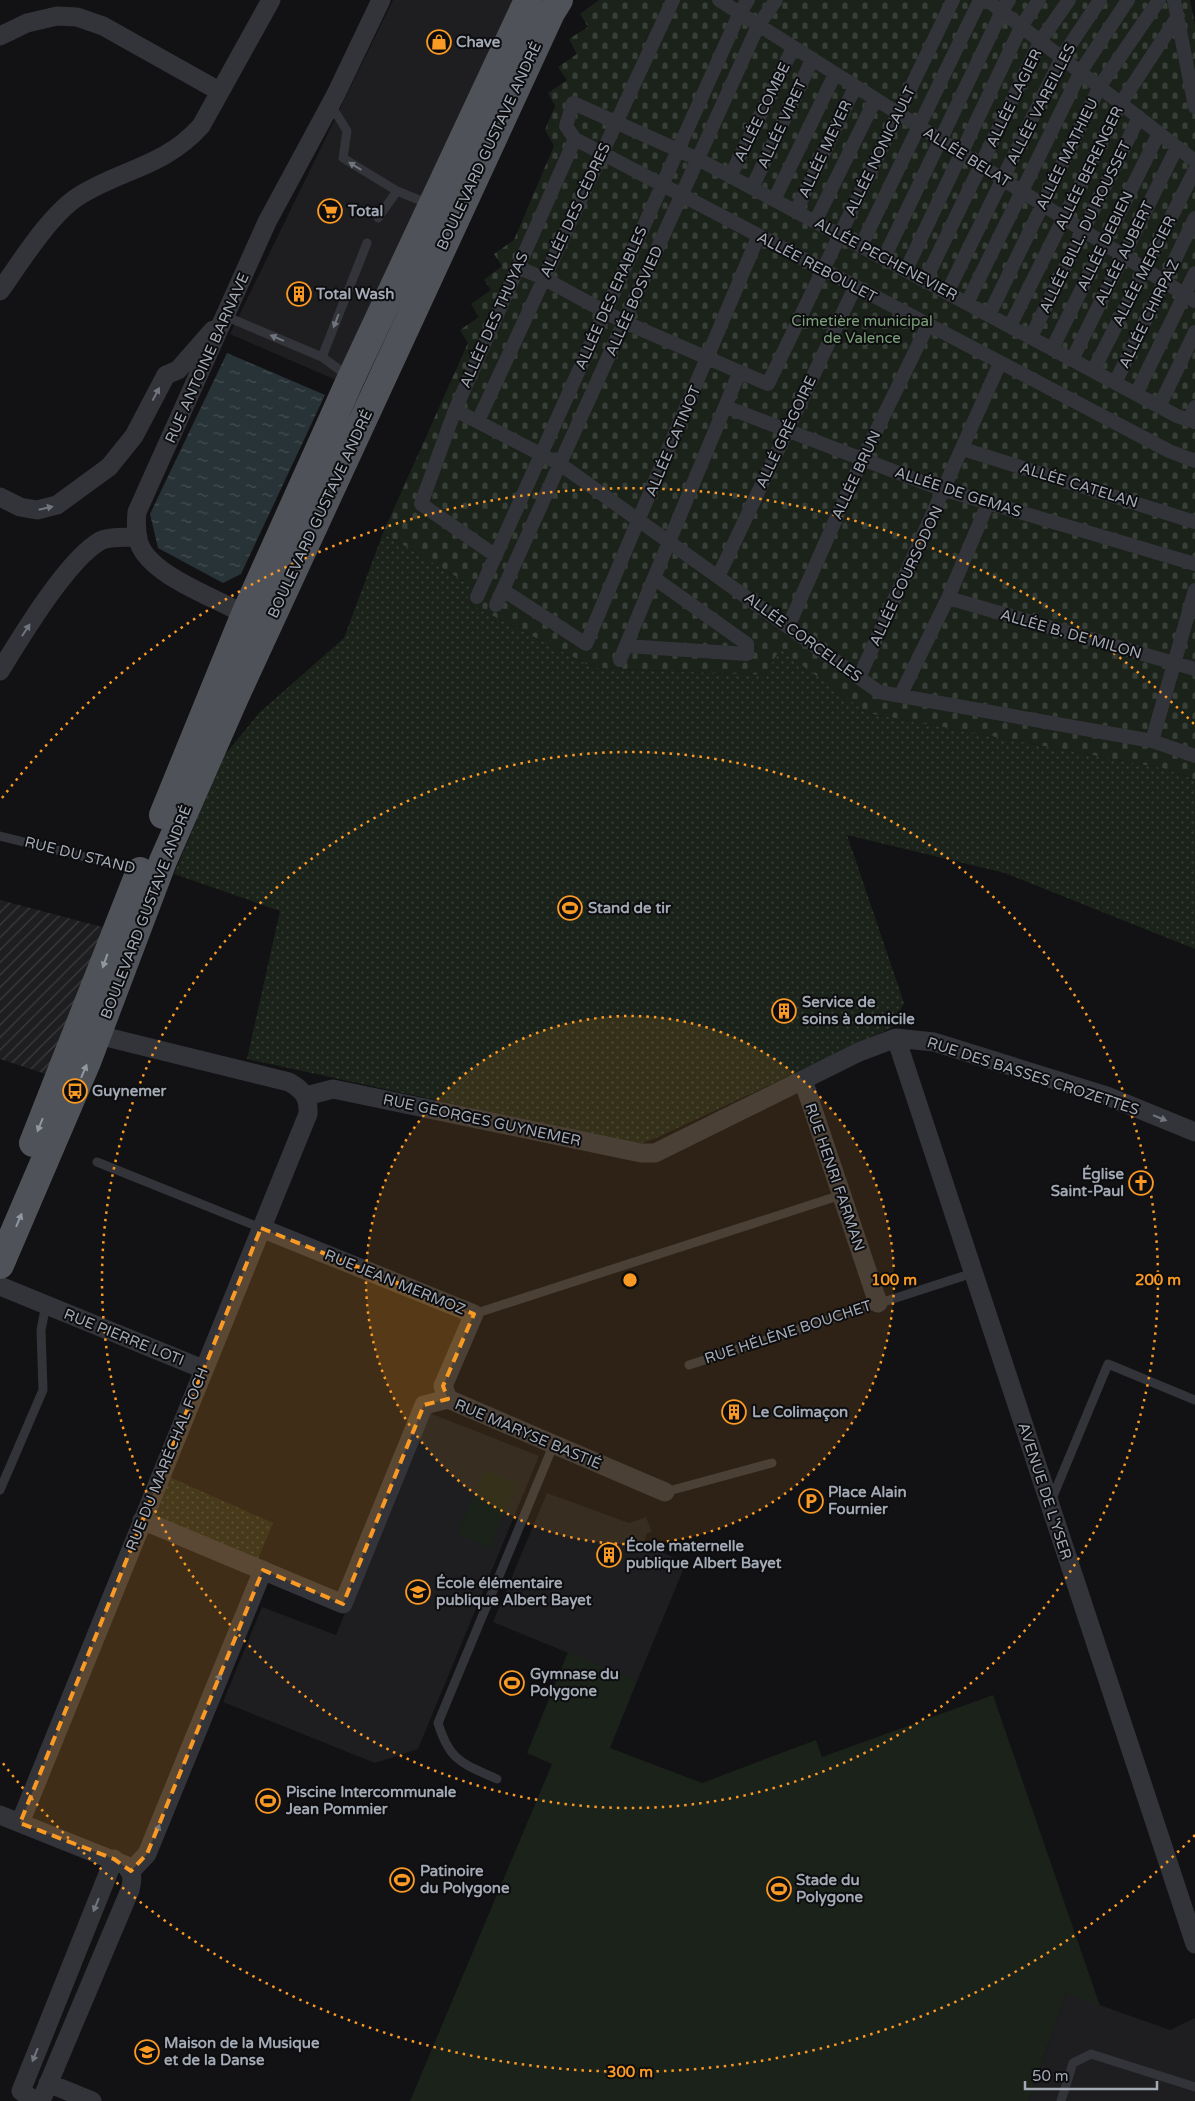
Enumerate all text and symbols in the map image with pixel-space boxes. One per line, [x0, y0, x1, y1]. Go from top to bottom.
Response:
shop icon: Chave [426, 29, 452, 55]
place label: Chave [456, 33, 501, 51]
street label: BOULEVARD GUSTAVE ANDRÉ [433, 39, 545, 253]
street label: ALLÉE VAREILLES [1003, 41, 1079, 167]
street label: ALLÉE LAGIER [983, 46, 1045, 150]
street label: ALLÉE COMBE [730, 59, 794, 165]
street label: ALLÉE VIRET [754, 77, 810, 171]
street label: ALLÉE NONICAULT [841, 83, 919, 219]
street label: ALLÉE MATHIEU [1032, 95, 1102, 213]
street label: ALLÉE MEYER [795, 97, 855, 201]
street label: ALLÉE BERENGER [1051, 103, 1127, 233]
street label: ALLÉE BELAT [920, 123, 1014, 191]
street label: ALLÉE BILL. DU ROUSSET [1035, 138, 1135, 316]
street label: ALLÉE DES CÈDRES [536, 140, 614, 280]
one-way arrow [349, 162, 362, 171]
street label: ALLÉE DEBIEN [1073, 188, 1137, 294]
supermarket icon: Total [317, 198, 343, 224]
street label: ALLÉE AUBERT [1091, 198, 1157, 308]
place label: Total [347, 202, 383, 220]
street label: ALLÉE MERCIER [1108, 213, 1180, 329]
street label: ALLÉE PECHENEVIER [812, 214, 960, 304]
street label: ALLÉE DES ERABLES [571, 224, 651, 372]
street label: ALLÉE REBOULET [754, 228, 880, 306]
street label: ALLÉE BOSVIED [602, 243, 666, 359]
street label: ALLÉE DES THUYAS [456, 249, 532, 391]
street label: ALLÉE CHIRPAZ [1115, 257, 1183, 371]
street label: RUE ANTOINE BARNAVE [161, 270, 253, 446]
building icon: Total Wash [286, 281, 312, 307]
place label: Total Wash [315, 285, 394, 303]
park label: Cimetière municipal de Valence [791, 312, 933, 347]
one-way arrow [332, 314, 340, 329]
one-way arrow [269, 334, 284, 342]
street label: ALLÉ GRÉGOIRE [752, 373, 820, 491]
street label: ALLÉE CATINOT [642, 383, 704, 499]
one-way arrow [151, 387, 160, 401]
street label: BOULEVARD GUSTAVE ANDRÉ [264, 407, 376, 621]
street label: ALLÉE BRUN [828, 428, 884, 522]
street label: ALLÉE CATELAN [1018, 458, 1140, 512]
street label: ALLÉE DE GEMAS [892, 463, 1024, 521]
one-way arrow [38, 503, 54, 511]
street label: ALLÉE COURSODON [866, 503, 946, 649]
street label: ALLÉE CORCELLES [741, 588, 865, 686]
street label: ALLÉE B. DE MILON [998, 605, 1144, 663]
one-way arrow [22, 624, 31, 637]
street label: BOULEVARD GUSTAVE ANDRÉ [97, 802, 195, 1022]
street label: RUE DU STAND [23, 833, 137, 877]
sports icon: Stand de tir [557, 895, 583, 921]
place label: Stand de tir [588, 899, 671, 917]
one-way arrow [101, 954, 109, 969]
place label: Service de soins à domicile [802, 993, 915, 1028]
building icon: Service de soins à domicile [771, 998, 797, 1024]
street label: RUE DES BASSES CROZETTES [925, 1033, 1141, 1119]
one-way arrow [80, 1064, 88, 1078]
bus stop icon: Guynemer [62, 1078, 88, 1104]
place label: Guynemer [92, 1082, 166, 1101]
street label: RUE GEORGES GUYNEMER [381, 1090, 583, 1150]
street label: RUE HENRI FARMAN [801, 1101, 869, 1253]
one-way arrow [1153, 1114, 1167, 1122]
one-way arrow [36, 1118, 44, 1133]
place label: Église Saint-Paul [1051, 1164, 1124, 1200]
church icon: Église Saint-Paul [1128, 1170, 1154, 1196]
one-way arrow [16, 1213, 24, 1227]
street label: RUE JEAN MERMOZ [322, 1246, 468, 1318]
centre of rings [621, 1271, 639, 1289]
text: 100 m [871, 1271, 917, 1289]
text: 200 m [1135, 1271, 1181, 1289]
street label: RUE HÉLÈNE BOUCHET [702, 1296, 874, 1368]
street label: RUE PIERRE LOTI [61, 1305, 187, 1369]
street label: RUE DU MARÉCHAL FOCH [122, 1365, 212, 1553]
street label: RUE MARYSE BASTIÉ [452, 1395, 604, 1473]
building icon: Le Colimaçon [721, 1399, 747, 1425]
place label: Le Colimaçon [752, 1403, 848, 1422]
street label: AVENUE DE L'YSER [1014, 1420, 1076, 1562]
place label: Place Alain Fournier [828, 1483, 907, 1518]
parking icon: Place Alain Fournier [798, 1488, 824, 1514]
place label: École maternelle publique Albert Bayet [626, 1536, 782, 1573]
building icon: École maternelle publique Albert Bayet [596, 1542, 622, 1568]
place label: École élémentaire publique Albert Bayet [436, 1573, 592, 1610]
school or university icon: École élémentaire publique Albert Bayet [405, 1579, 431, 1605]
place label: Gymnase du Polygone [530, 1665, 619, 1701]
sports icon: Gymnase du Polygone [499, 1670, 525, 1696]
one-way arrow [214, 1672, 222, 1687]
place label: Piscine Intercommunale Jean Pommier [285, 1783, 457, 1818]
sports icon: Piscine Intercommunale Jean Pommier [255, 1788, 281, 1814]
one-way arrow [153, 1824, 161, 1838]
place label: Patinoire du Polygone [420, 1862, 510, 1898]
sports icon: Patinoire du Polygone [389, 1867, 415, 1893]
place label: Stade du Polygone [796, 1871, 863, 1907]
sports icon: Stade du Polygone [766, 1876, 792, 1902]
one-way arrow [91, 1898, 99, 1912]
place label: Maison de la Musique et de la Danse [164, 2034, 320, 2069]
school or university icon: Maison de la Musique et de la Danse [134, 2039, 160, 2065]
one-way arrow [31, 2048, 38, 2063]
scale bar [1025, 2058, 1158, 2090]
text: 300 m [607, 2063, 653, 2081]
text: 50 m [1032, 2067, 1069, 2085]

